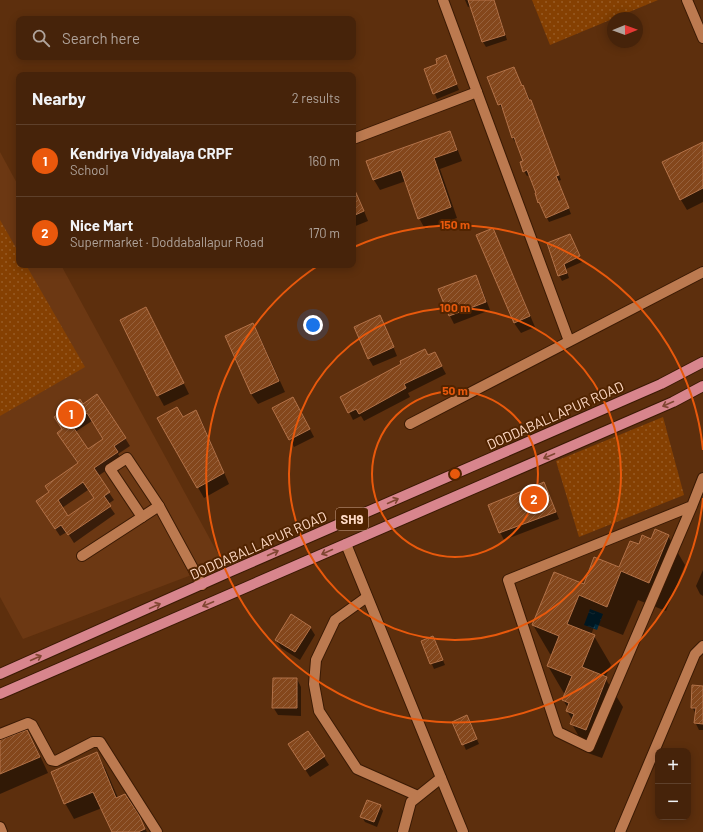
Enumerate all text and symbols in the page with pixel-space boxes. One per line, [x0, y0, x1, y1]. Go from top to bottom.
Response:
north arrow [607, 12, 643, 48]
search box [16, 16, 356, 60]
icon: search [30, 27, 52, 49]
text: Search here [62, 29, 140, 47]
text: Nearby [32, 88, 86, 108]
text: 2 results [292, 90, 340, 106]
text: Kendriya Vidyalaya CRPF [70, 144, 233, 162]
text: 1 [43, 153, 47, 169]
text: 160 m [308, 153, 340, 169]
text: School [70, 162, 108, 178]
text: Nice Mart [70, 216, 133, 234]
text: 150 m [440, 217, 470, 231]
text: 2 [41, 225, 49, 241]
text: 170 m [309, 225, 340, 241]
text: Supermarket · Doddaballapur Road [70, 234, 264, 250]
text: 100 m [440, 300, 470, 314]
your location [303, 315, 323, 335]
street label: DODDABALLAPUR ROAD [484, 377, 626, 453]
text: 50 m [442, 383, 468, 397]
pin: 1 [58, 399, 84, 429]
one-way arrow [663, 401, 675, 408]
one-way arrow [543, 452, 555, 460]
centre of rings [448, 467, 462, 481]
pin: 2 [521, 484, 547, 514]
one-way arrow [386, 497, 398, 504]
street label: DODDABALLAPUR ROAD [187, 507, 329, 583]
road number: SH9 [336, 508, 368, 530]
one-way arrow [267, 549, 279, 556]
one-way arrow [321, 549, 333, 556]
one-way arrow [202, 601, 214, 608]
one-way arrow [148, 602, 160, 609]
one-way arrow [29, 654, 41, 662]
map controls [655, 748, 691, 820]
button: + [655, 748, 691, 784]
button: − [655, 784, 691, 820]

